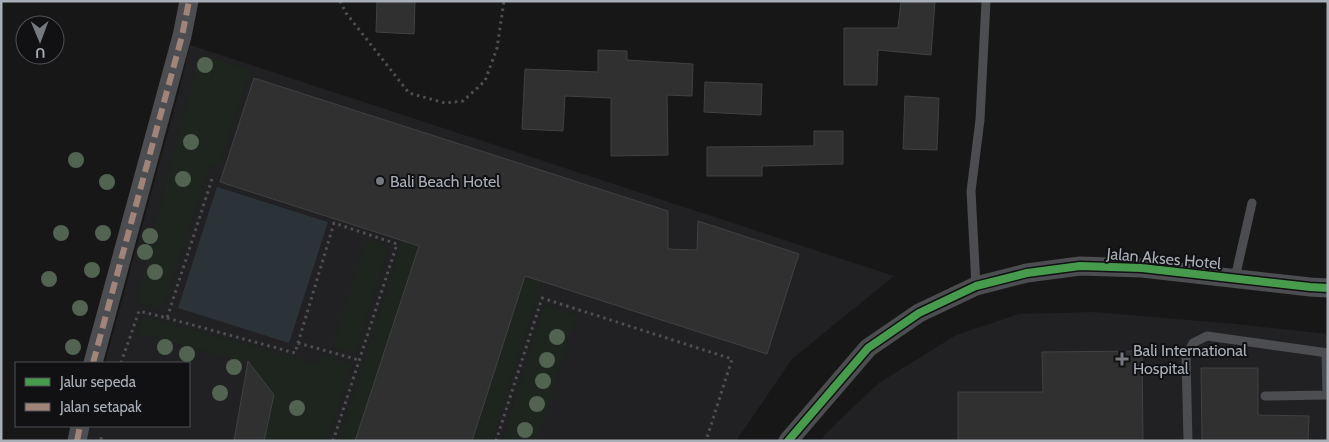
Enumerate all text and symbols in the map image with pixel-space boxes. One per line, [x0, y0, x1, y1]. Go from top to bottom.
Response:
north arrow [15, 15, 65, 65]
text: U [35, 44, 45, 62]
place label: Bali Beach Hotel [390, 172, 500, 191]
marker: Bali Beach Hotel [374, 175, 386, 187]
street label: Jalan Akses Hotel [1105, 244, 1222, 273]
place label: Bali International Hospital [1133, 341, 1247, 378]
marker: Bali International Hospital [1115, 352, 1129, 366]
legend [15, 362, 190, 427]
text: Jalur sepeda [59, 373, 137, 391]
text: Jalan setapak [59, 398, 142, 416]

